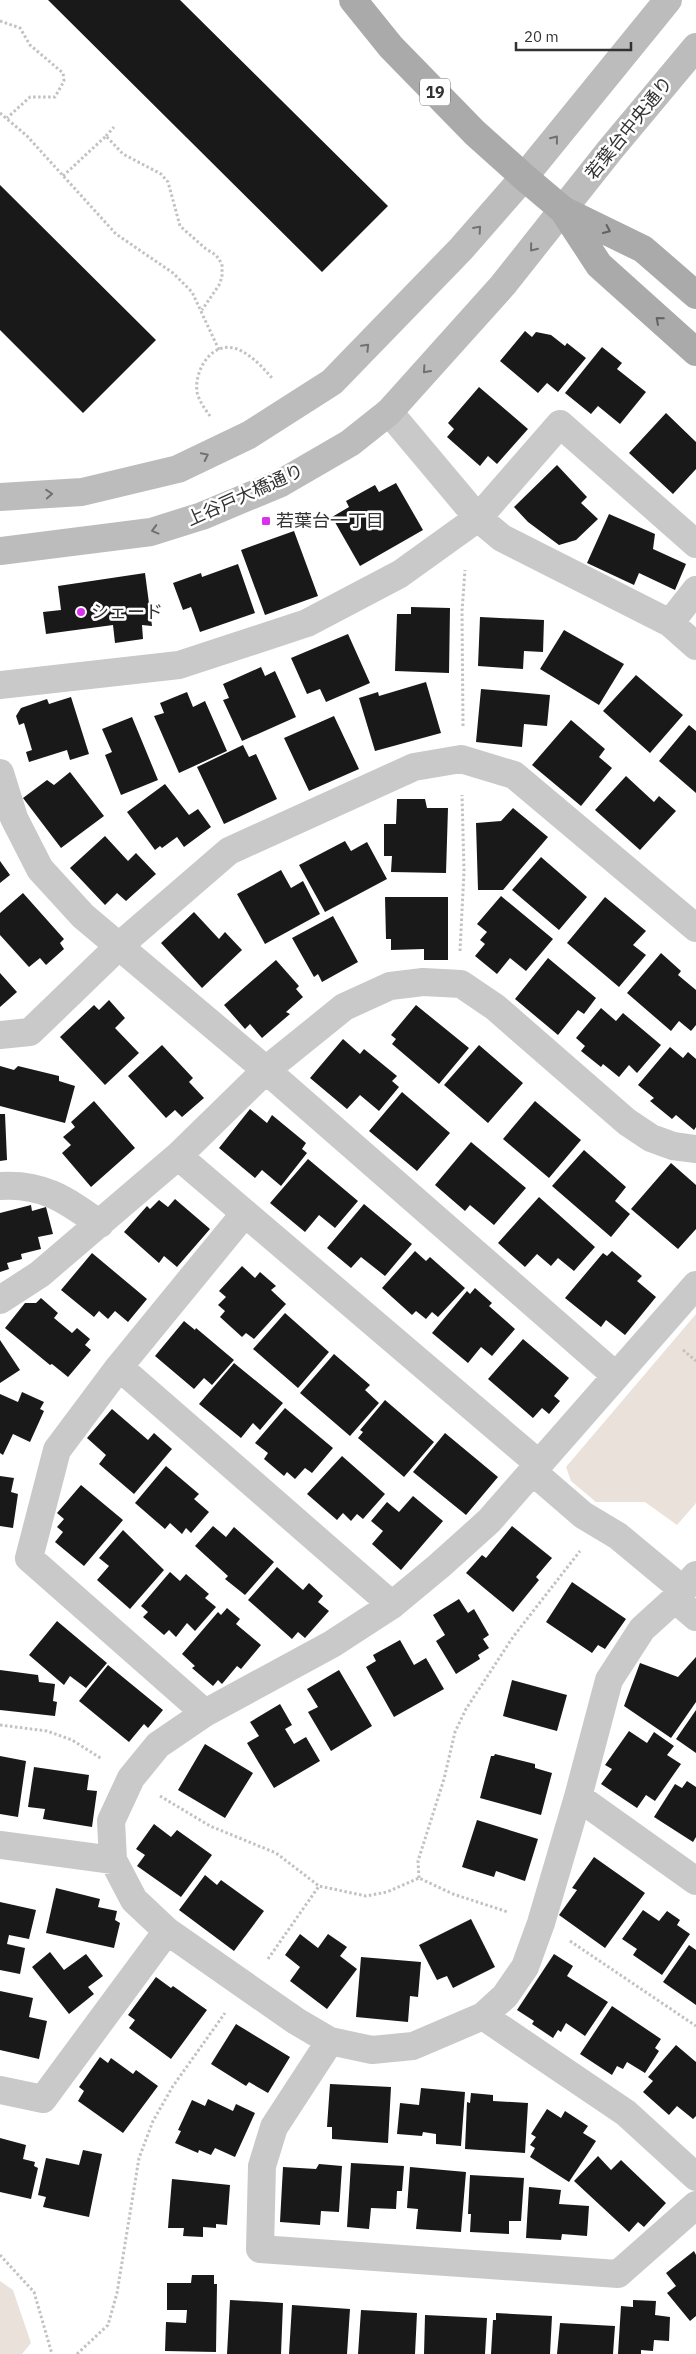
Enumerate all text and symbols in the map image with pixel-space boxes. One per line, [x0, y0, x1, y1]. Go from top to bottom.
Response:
scale bar [516, 20, 631, 52]
text: 20 m [524, 27, 559, 46]
street label: 若葉台中央通り [580, 71, 677, 184]
road number: 19 [420, 78, 450, 105]
one-way arrow [549, 135, 558, 144]
one-way arrow [602, 224, 611, 235]
one-way arrow [473, 226, 482, 235]
one-way arrow [530, 242, 538, 251]
one-way arrow [656, 317, 665, 326]
one-way arrow [360, 344, 369, 353]
one-way arrow [423, 365, 432, 374]
one-way arrow [200, 452, 209, 462]
street label: 上谷戸大橋通り [183, 458, 307, 531]
one-way arrow [45, 489, 53, 500]
place label: 若葉台一丁目 [276, 509, 384, 532]
marker: 若葉台一丁目 [260, 515, 272, 527]
one-way arrow [152, 525, 160, 535]
place label: シェード [91, 600, 163, 623]
marker: シェード [75, 606, 87, 618]

